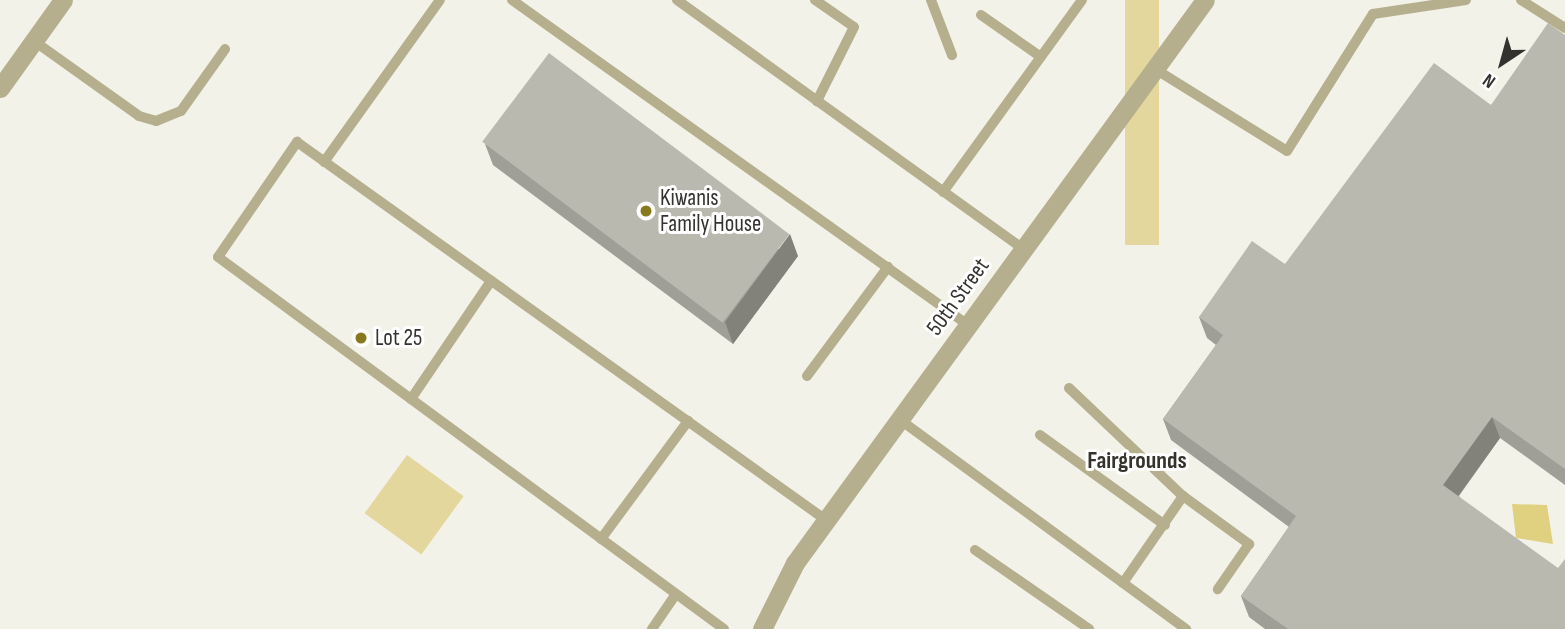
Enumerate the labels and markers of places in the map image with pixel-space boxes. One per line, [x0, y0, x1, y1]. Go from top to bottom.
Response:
place label: Kiwanis Family House [660, 184, 761, 238]
marker: Kiwanis Family House [638, 203, 654, 219]
place label: Lot 25 [375, 324, 422, 352]
marker: Lot 25 [353, 330, 369, 346]

